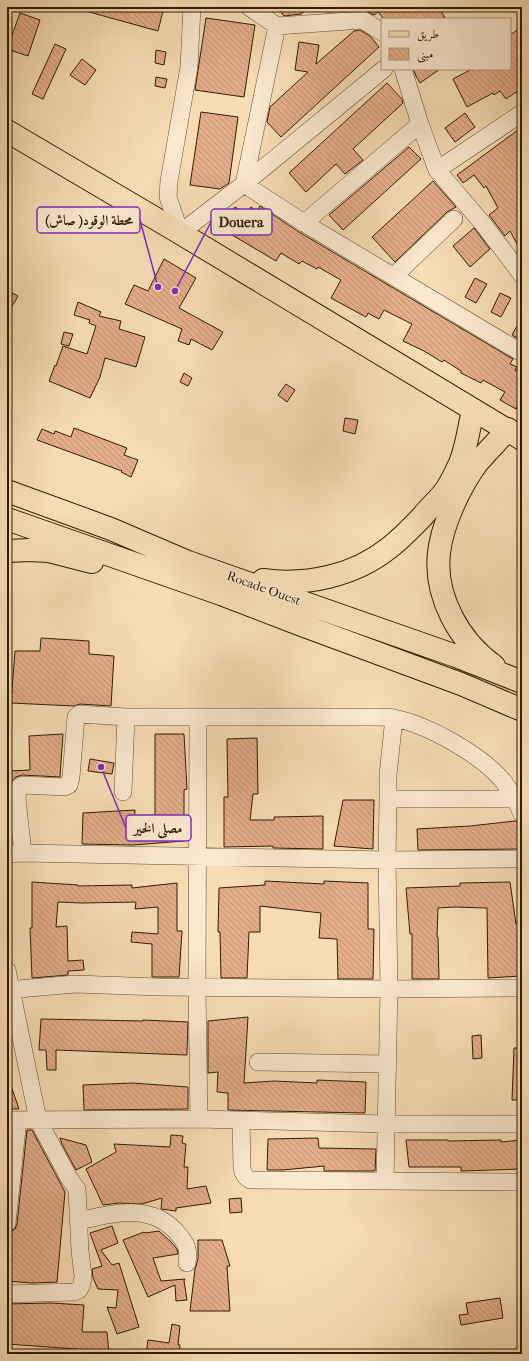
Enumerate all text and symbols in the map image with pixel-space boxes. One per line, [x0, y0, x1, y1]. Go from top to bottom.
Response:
legend [381, 18, 511, 70]
text: طريق [417, 27, 439, 42]
text: مبنى [417, 47, 433, 63]
callout: محطة الوقود( صاش) [37, 207, 140, 233]
callout: Douera [211, 209, 272, 235]
text: محطة الوقود( صاش) [45, 212, 133, 229]
text: Douera [219, 214, 264, 231]
street label: Rocade Ouest [225, 568, 303, 608]
callout: مصلى الخير [126, 815, 191, 841]
text: مصلى الخير [132, 820, 182, 839]

